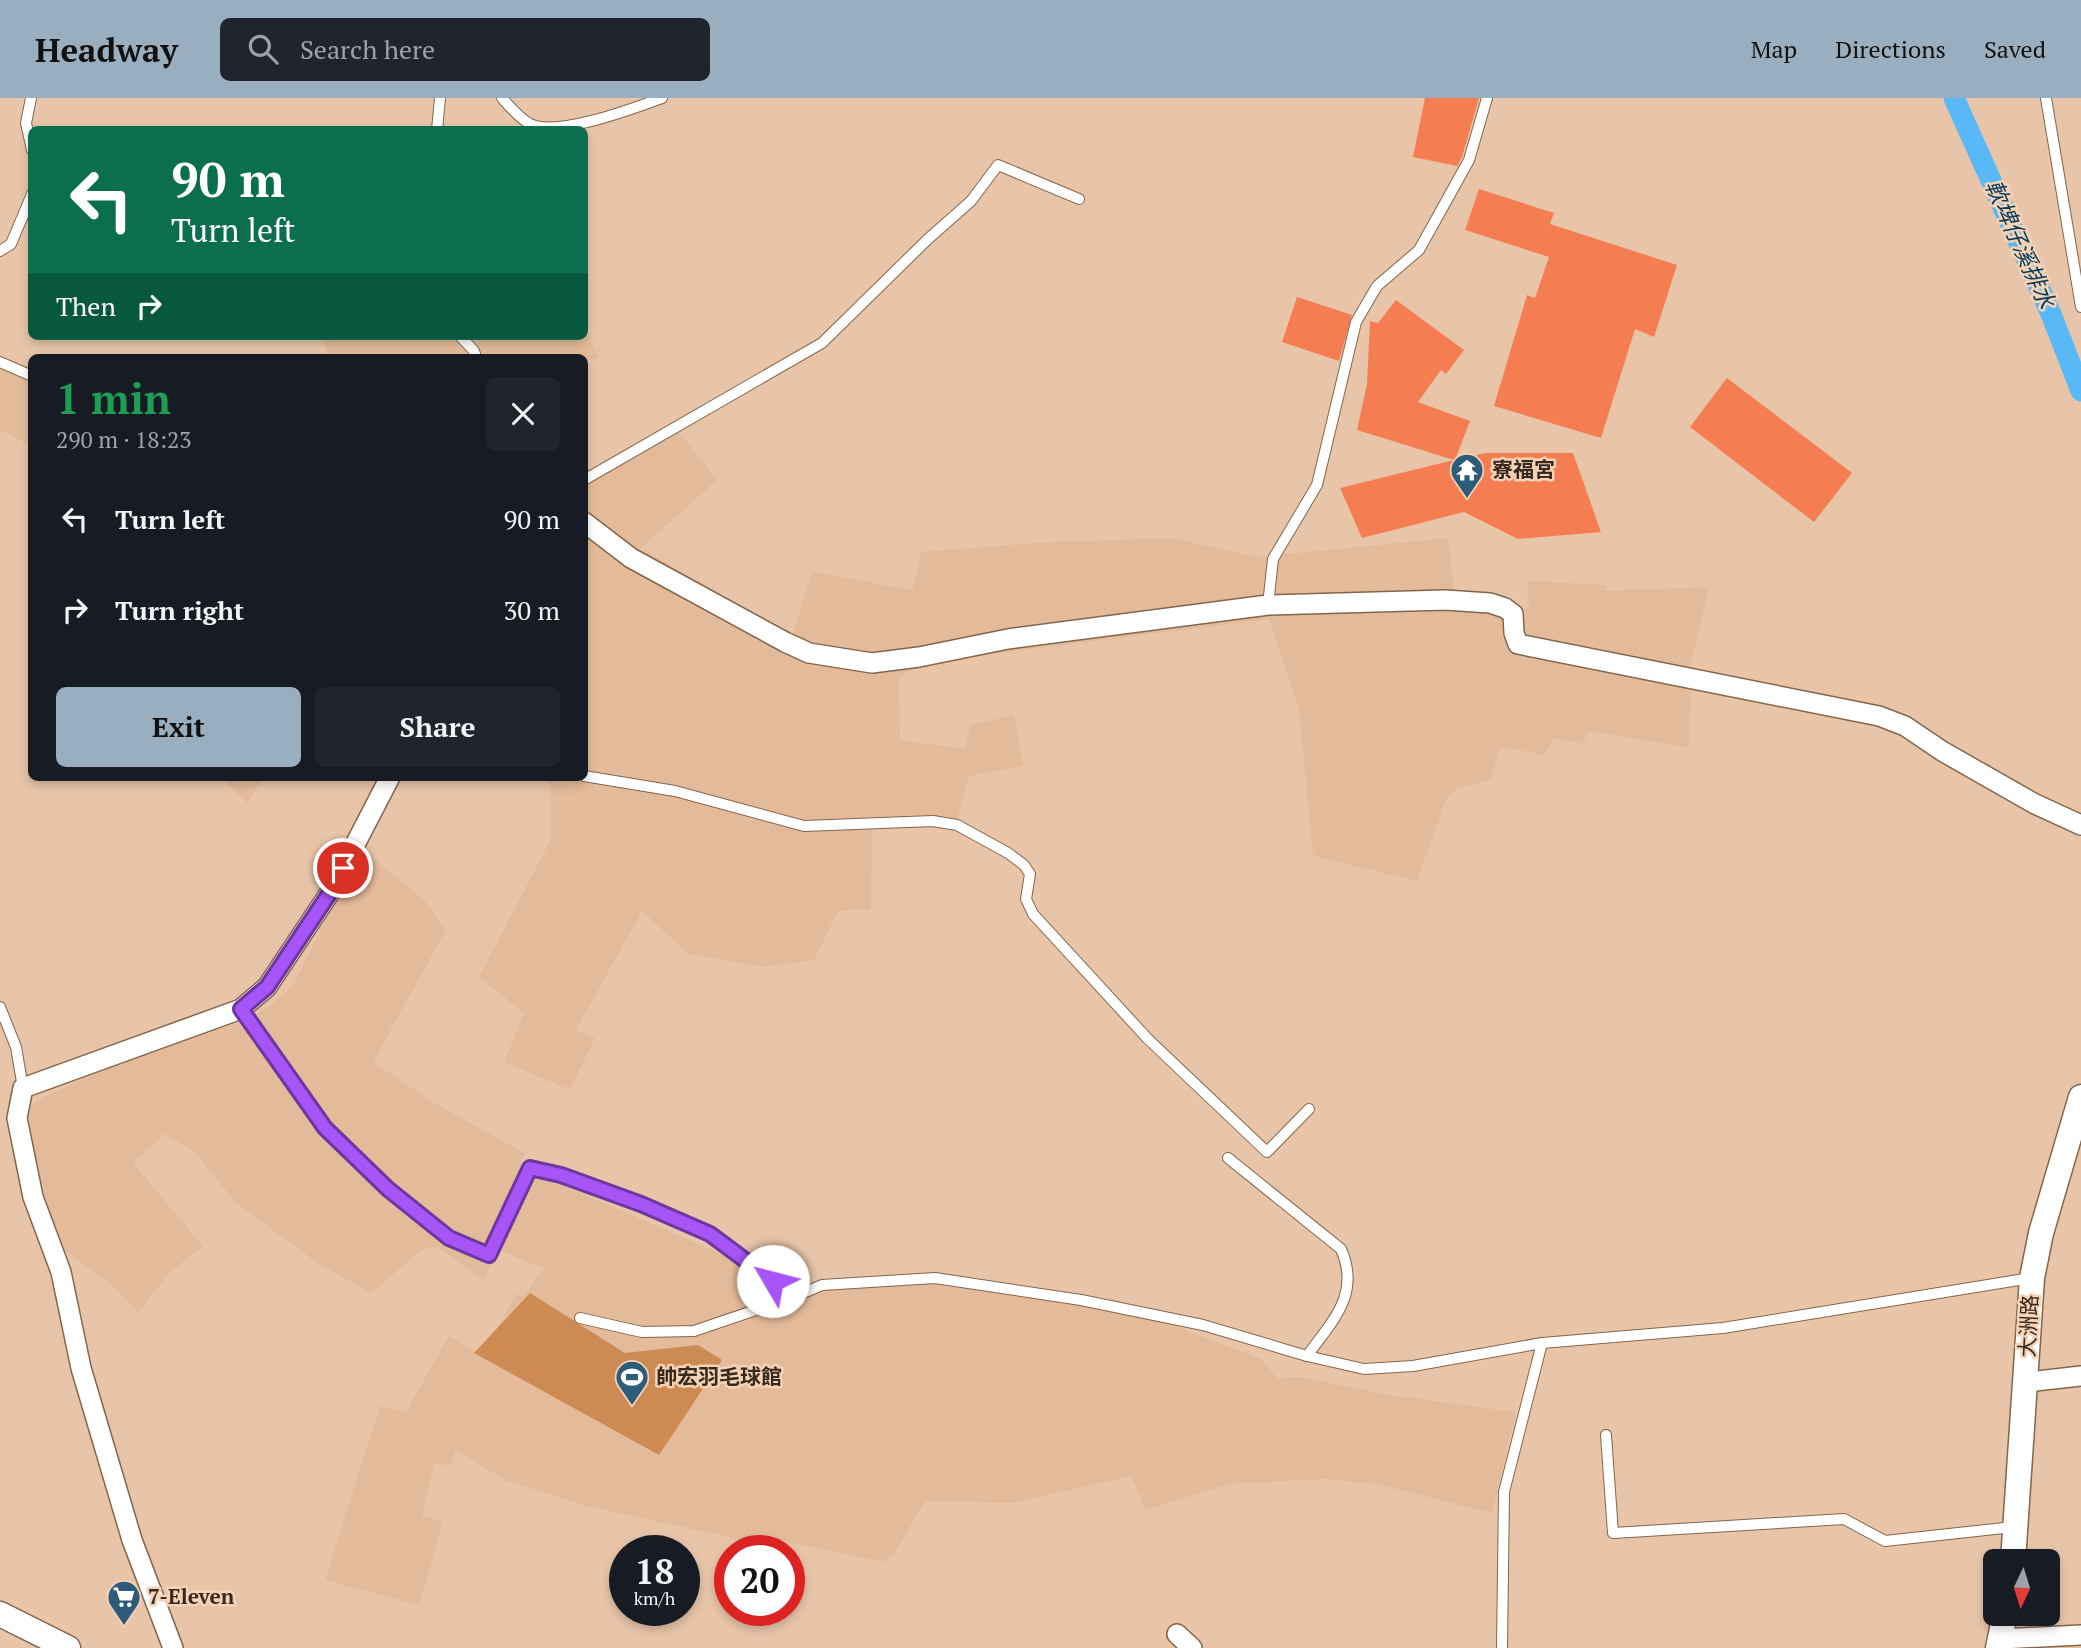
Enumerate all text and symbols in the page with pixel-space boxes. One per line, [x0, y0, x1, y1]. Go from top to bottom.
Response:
search box [220, 18, 710, 81]
text: Headway [35, 28, 178, 71]
icon: search [244, 30, 282, 68]
text: Search here [300, 32, 435, 66]
text: Map [1751, 33, 1797, 65]
text: Directions [1835, 33, 1946, 65]
text: Saved [1984, 33, 2046, 65]
text: 90 m [171, 146, 285, 211]
icon: left [56, 154, 147, 245]
water label: 軟埤仔溪排水 [1978, 174, 2063, 314]
text: Turn left [171, 209, 295, 251]
icon: right [130, 287, 168, 325]
text: Then [56, 289, 116, 323]
text: 1 min [56, 370, 171, 426]
button: close [486, 377, 560, 451]
text: 290 m · 18:23 [56, 424, 191, 455]
temple icon: 寮福宮 [1448, 451, 1486, 500]
place label: 寮福宮 [1492, 455, 1555, 483]
icon: left [56, 500, 94, 538]
text: Turn left [115, 502, 225, 536]
text: 90 m [504, 502, 560, 536]
icon: right [56, 591, 94, 629]
text: Turn right [115, 593, 244, 627]
text: 30 m [504, 593, 560, 627]
button: Exit [56, 687, 301, 767]
button: Share [315, 687, 560, 767]
pin [313, 838, 373, 898]
icon: arrive [324, 849, 362, 887]
position arrow [736, 1244, 810, 1318]
street label: 大洲路 [2012, 1294, 2044, 1358]
sports icon: 帥宏羽毛球館 [613, 1358, 651, 1407]
place label: 帥宏羽毛球館 [656, 1362, 782, 1390]
speed limit sign: 20 [714, 1535, 805, 1626]
text: 18 [635, 1548, 674, 1594]
north arrow [1983, 1549, 2060, 1626]
map controls [1983, 1549, 2060, 1626]
supermarket icon: 7-Eleven [105, 1578, 143, 1627]
place label: 7-Eleven [148, 1582, 235, 1610]
text: km/h [634, 1586, 675, 1610]

